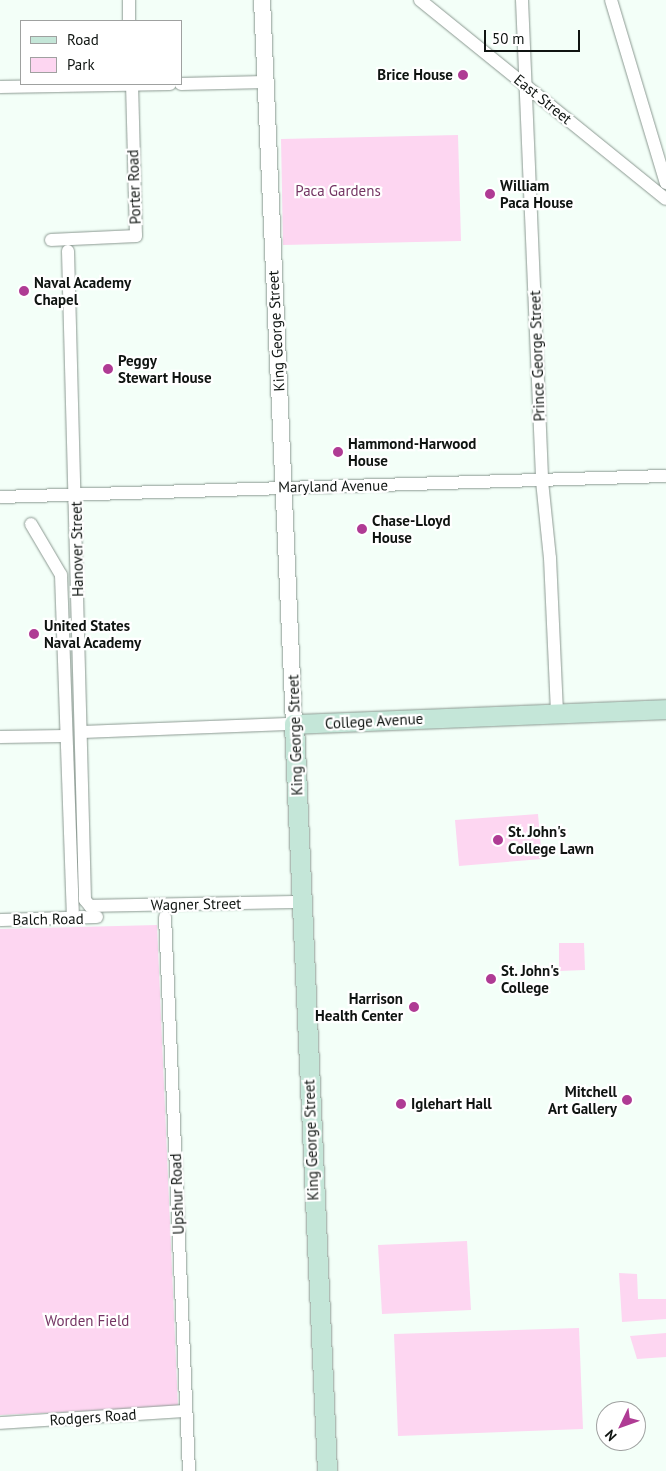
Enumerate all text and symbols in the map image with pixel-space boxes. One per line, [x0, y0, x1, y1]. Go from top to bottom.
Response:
legend [20, 20, 182, 85]
scale bar [486, 20, 582, 52]
text: 50 m [492, 29, 525, 48]
text: Road [67, 30, 99, 49]
text: Park [67, 55, 95, 74]
place label: Brice House [377, 66, 453, 84]
marker: Brice House [457, 69, 469, 81]
street label: East Street [510, 70, 576, 128]
street label: Porter Road [124, 149, 144, 225]
place label: William Paca House [500, 176, 573, 211]
park label: Paca Gardens [295, 182, 381, 200]
marker: William Paca House [484, 188, 496, 200]
street label: King George Street [264, 270, 288, 392]
place label: Naval Academy Chapel [34, 273, 132, 308]
marker: Naval Academy Chapel [18, 285, 30, 297]
street label: Prince George Street [526, 290, 548, 422]
place label: Peggy Stewart House [118, 351, 211, 386]
marker: Peggy Stewart House [102, 363, 114, 375]
place label: Hammond-Harwood House [348, 434, 476, 469]
marker: Hammond-Harwood House [332, 446, 344, 458]
street label: Maryland Avenue [278, 476, 388, 496]
street label: Hanover Street [67, 501, 87, 597]
place label: Chase-Lloyd House [372, 511, 451, 546]
marker: Chase-Lloyd House [356, 523, 368, 535]
place label: United States Naval Academy [44, 616, 142, 651]
marker: United States Naval Academy [28, 628, 40, 640]
street label: King George Street [284, 674, 306, 796]
street label: College Avenue [324, 709, 424, 733]
place label: St. John's College Lawn [508, 822, 594, 857]
marker: St. John's College Lawn [492, 834, 504, 846]
street label: Wagner Street [151, 894, 241, 914]
street label: Balch Road [12, 909, 84, 929]
place label: St. John's College [501, 961, 560, 996]
marker: St. John's College [485, 973, 497, 985]
place label: Harrison Health Center [315, 989, 403, 1024]
marker: Harrison Health Center [407, 1000, 421, 1014]
street label: King George Street [300, 1079, 322, 1201]
place label: Mitchell Art Gallery [548, 1082, 617, 1117]
marker: Mitchell Art Gallery [621, 1094, 633, 1106]
place label: Iglehart Hall [411, 1095, 492, 1113]
marker: Iglehart Hall [395, 1098, 407, 1110]
street label: Upshur Road [167, 1153, 187, 1235]
park label: Worden Field [45, 1312, 129, 1330]
north arrow [596, 1401, 646, 1451]
street label: Rodgers Road [49, 1405, 137, 1429]
text: N [601, 1426, 620, 1445]

